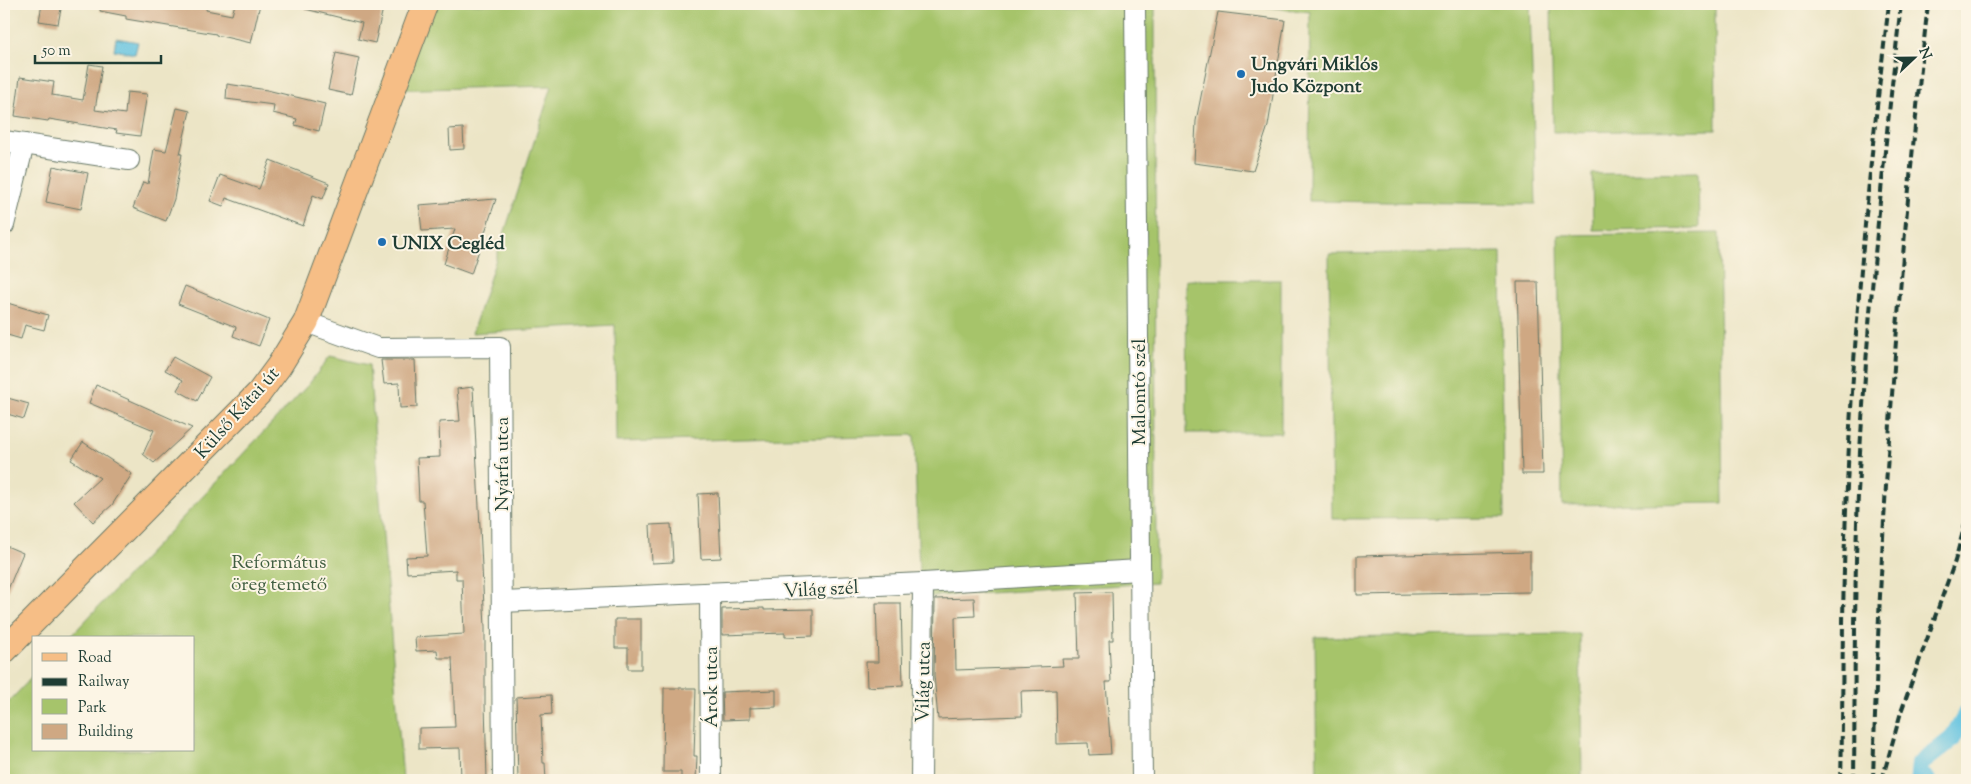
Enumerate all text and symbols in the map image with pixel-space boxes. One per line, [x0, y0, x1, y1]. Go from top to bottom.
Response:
scale bar [35, 32, 161, 64]
north arrow [1888, 32, 1938, 82]
text: 50 m [41, 41, 71, 62]
text: N [1913, 45, 1936, 63]
place label: Ungvári Miklós Judo Központ [1249, 52, 1379, 101]
marker: Ungvári Miklós Judo Központ [1235, 68, 1247, 80]
place label: UNIX Cegléd [392, 231, 505, 258]
marker: UNIX Cegléd [376, 236, 388, 248]
street label: Malomtó szél [1127, 339, 1154, 445]
street label: Külső Kátai út [189, 361, 287, 466]
street label: Nyárfa utca [490, 417, 517, 511]
park label: Református öreg temető [231, 550, 327, 599]
street label: Világ szél [783, 575, 860, 606]
legend [32, 636, 195, 752]
street label: Világ utca [910, 641, 939, 723]
street label: Árok utca [699, 646, 726, 728]
text: Road [78, 648, 112, 669]
text: Railway [78, 672, 130, 693]
text: Park [78, 698, 107, 719]
text: Building [78, 722, 133, 743]

